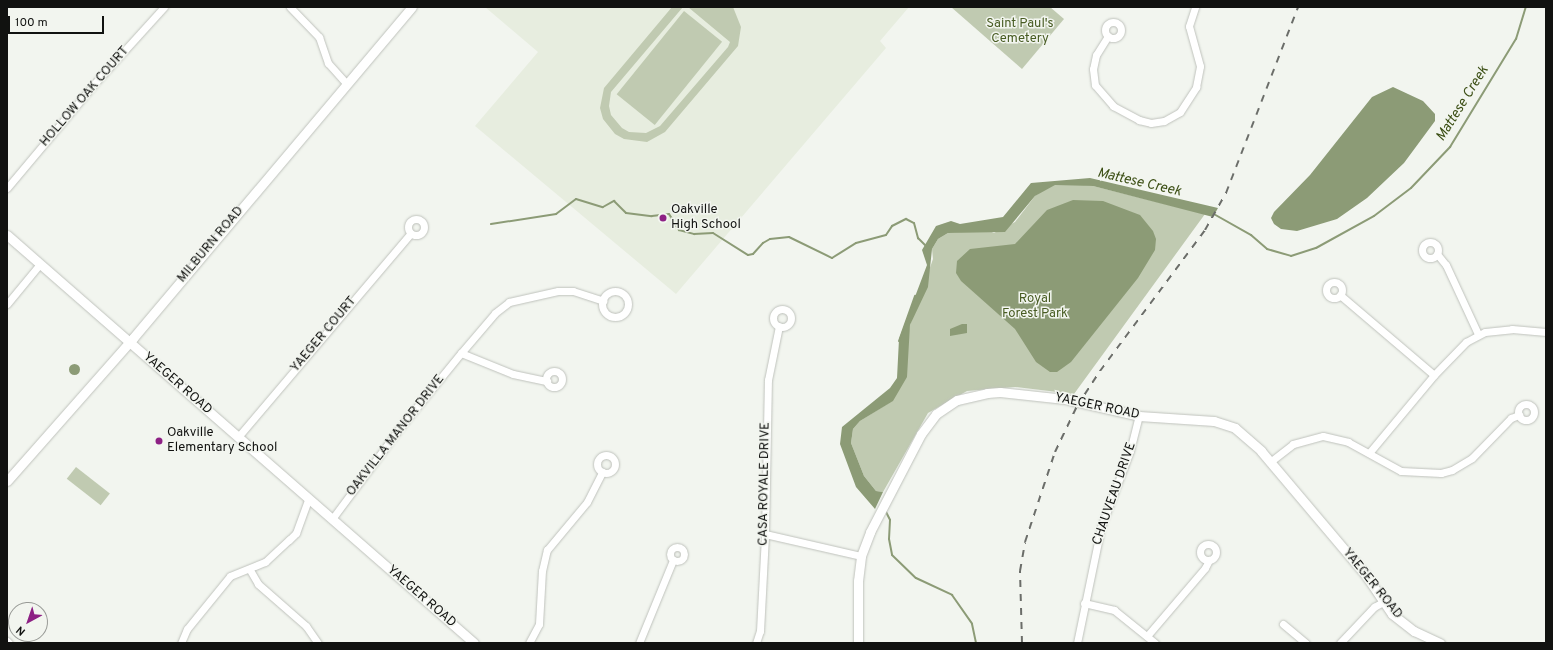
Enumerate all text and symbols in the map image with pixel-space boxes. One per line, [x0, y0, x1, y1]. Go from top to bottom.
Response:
scale bar [10, 8, 106, 34]
text: 100 m [15, 15, 48, 31]
park label: Saint Paul's Cemetery [986, 17, 1054, 48]
street label: HOLLOW OAK COURT [37, 44, 133, 150]
water label: Mattese Creek [1433, 63, 1493, 145]
water label: Mattese Creek [1095, 165, 1183, 201]
place label: Oakville High School [671, 203, 741, 234]
street label: MILBURN ROAD [175, 204, 247, 286]
marker: Oakville High School [658, 213, 668, 223]
park label: Royal Forest Park [1002, 292, 1068, 323]
street label: YAEGER COURT [288, 294, 360, 376]
street label: YAEGER ROAD [139, 350, 215, 418]
street label: OAKVILLA MANOR DRIVE [344, 372, 448, 500]
street label: YAEGER ROAD [1053, 390, 1141, 424]
street label: CASA ROYALE DRIVE [756, 422, 774, 546]
place label: Oakville Elementary School [167, 426, 277, 457]
marker: Oakville Elementary School [154, 436, 164, 446]
street label: CHAUVEAU DRIVE [1090, 440, 1140, 548]
street label: YAEGER ROAD [1339, 545, 1405, 623]
street label: YAEGER ROAD [383, 563, 459, 631]
north arrow [8, 602, 48, 642]
text: N [13, 623, 28, 638]

